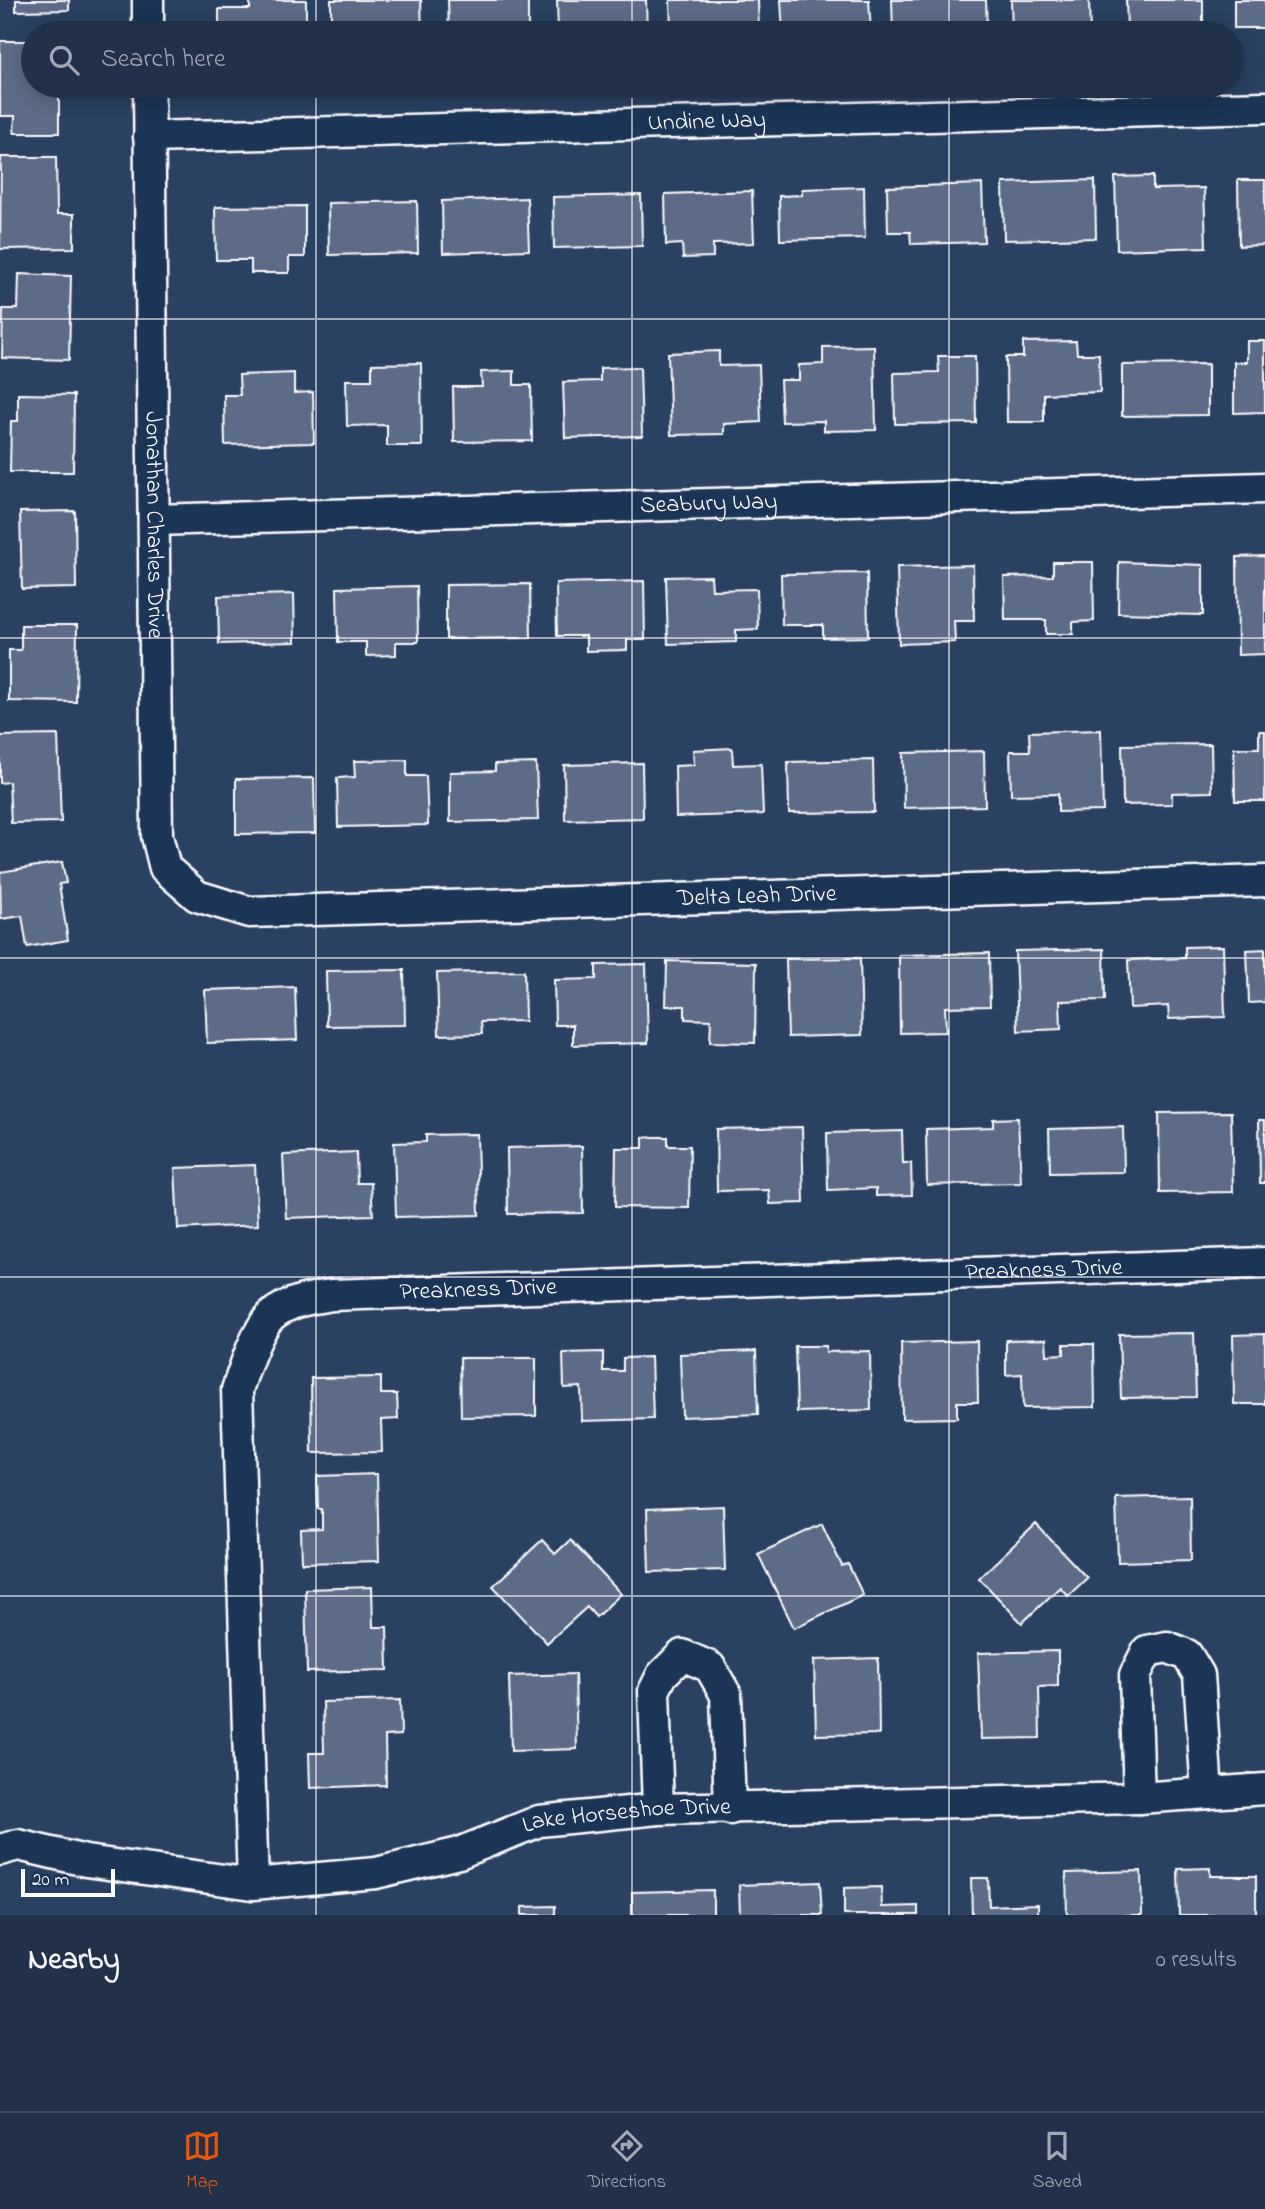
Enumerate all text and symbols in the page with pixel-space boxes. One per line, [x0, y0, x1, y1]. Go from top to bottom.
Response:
search box [21, 21, 1244, 98]
icon: search [45, 41, 83, 79]
text: Search here [101, 41, 226, 79]
street label: Undine Way [647, 103, 766, 141]
street label: Jonathan Charles Drive [135, 411, 172, 639]
street label: Seabury Way [640, 485, 778, 523]
street label: Delta Leah Drive [675, 877, 837, 916]
street label: Preakness Drive [965, 1250, 1123, 1291]
street label: Preakness Drive [399, 1270, 558, 1310]
street label: Lake Horseshoe Drive [517, 1790, 731, 1843]
scale bar [21, 1866, 116, 1898]
text: 20 m [32, 1867, 69, 1894]
text: Nearby [28, 1939, 120, 1983]
text: 0 results [1156, 1944, 1237, 1977]
tab: Map [183, 2127, 221, 2196]
tab: Directions [587, 2127, 666, 2196]
tab: Saved [1032, 2127, 1082, 2196]

